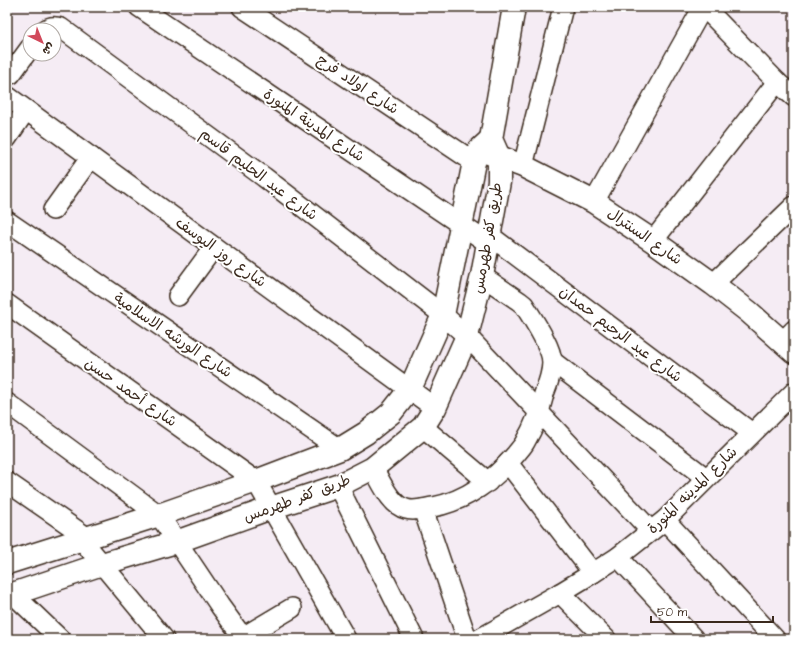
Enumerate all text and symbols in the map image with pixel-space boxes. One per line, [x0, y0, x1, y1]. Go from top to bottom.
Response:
north arrow [22, 22, 62, 62]
text: ش [39, 39, 58, 59]
street label: شارع اولاد فرج [313, 49, 403, 120]
street label: شارع المدينة المنورة [259, 84, 368, 167]
street label: شارع عبد الحليم قاسم [195, 123, 322, 226]
street label: طريق كفر طهرمس [467, 181, 508, 295]
street label: شارع السنترال [603, 203, 686, 270]
street label: شارع روز اليوسف [171, 212, 270, 293]
street label: شارع عبد الرحيم حمدان [555, 281, 686, 388]
street label: شارع الورشه الاسلامية [109, 288, 236, 383]
street label: شارع أحمد حسن [80, 353, 181, 432]
street label: شارع المدينه المنورة [643, 442, 742, 539]
street label: طريق كفر طهرمس [241, 469, 354, 528]
scale bar [651, 598, 773, 624]
text: 50 m [657, 604, 688, 621]

